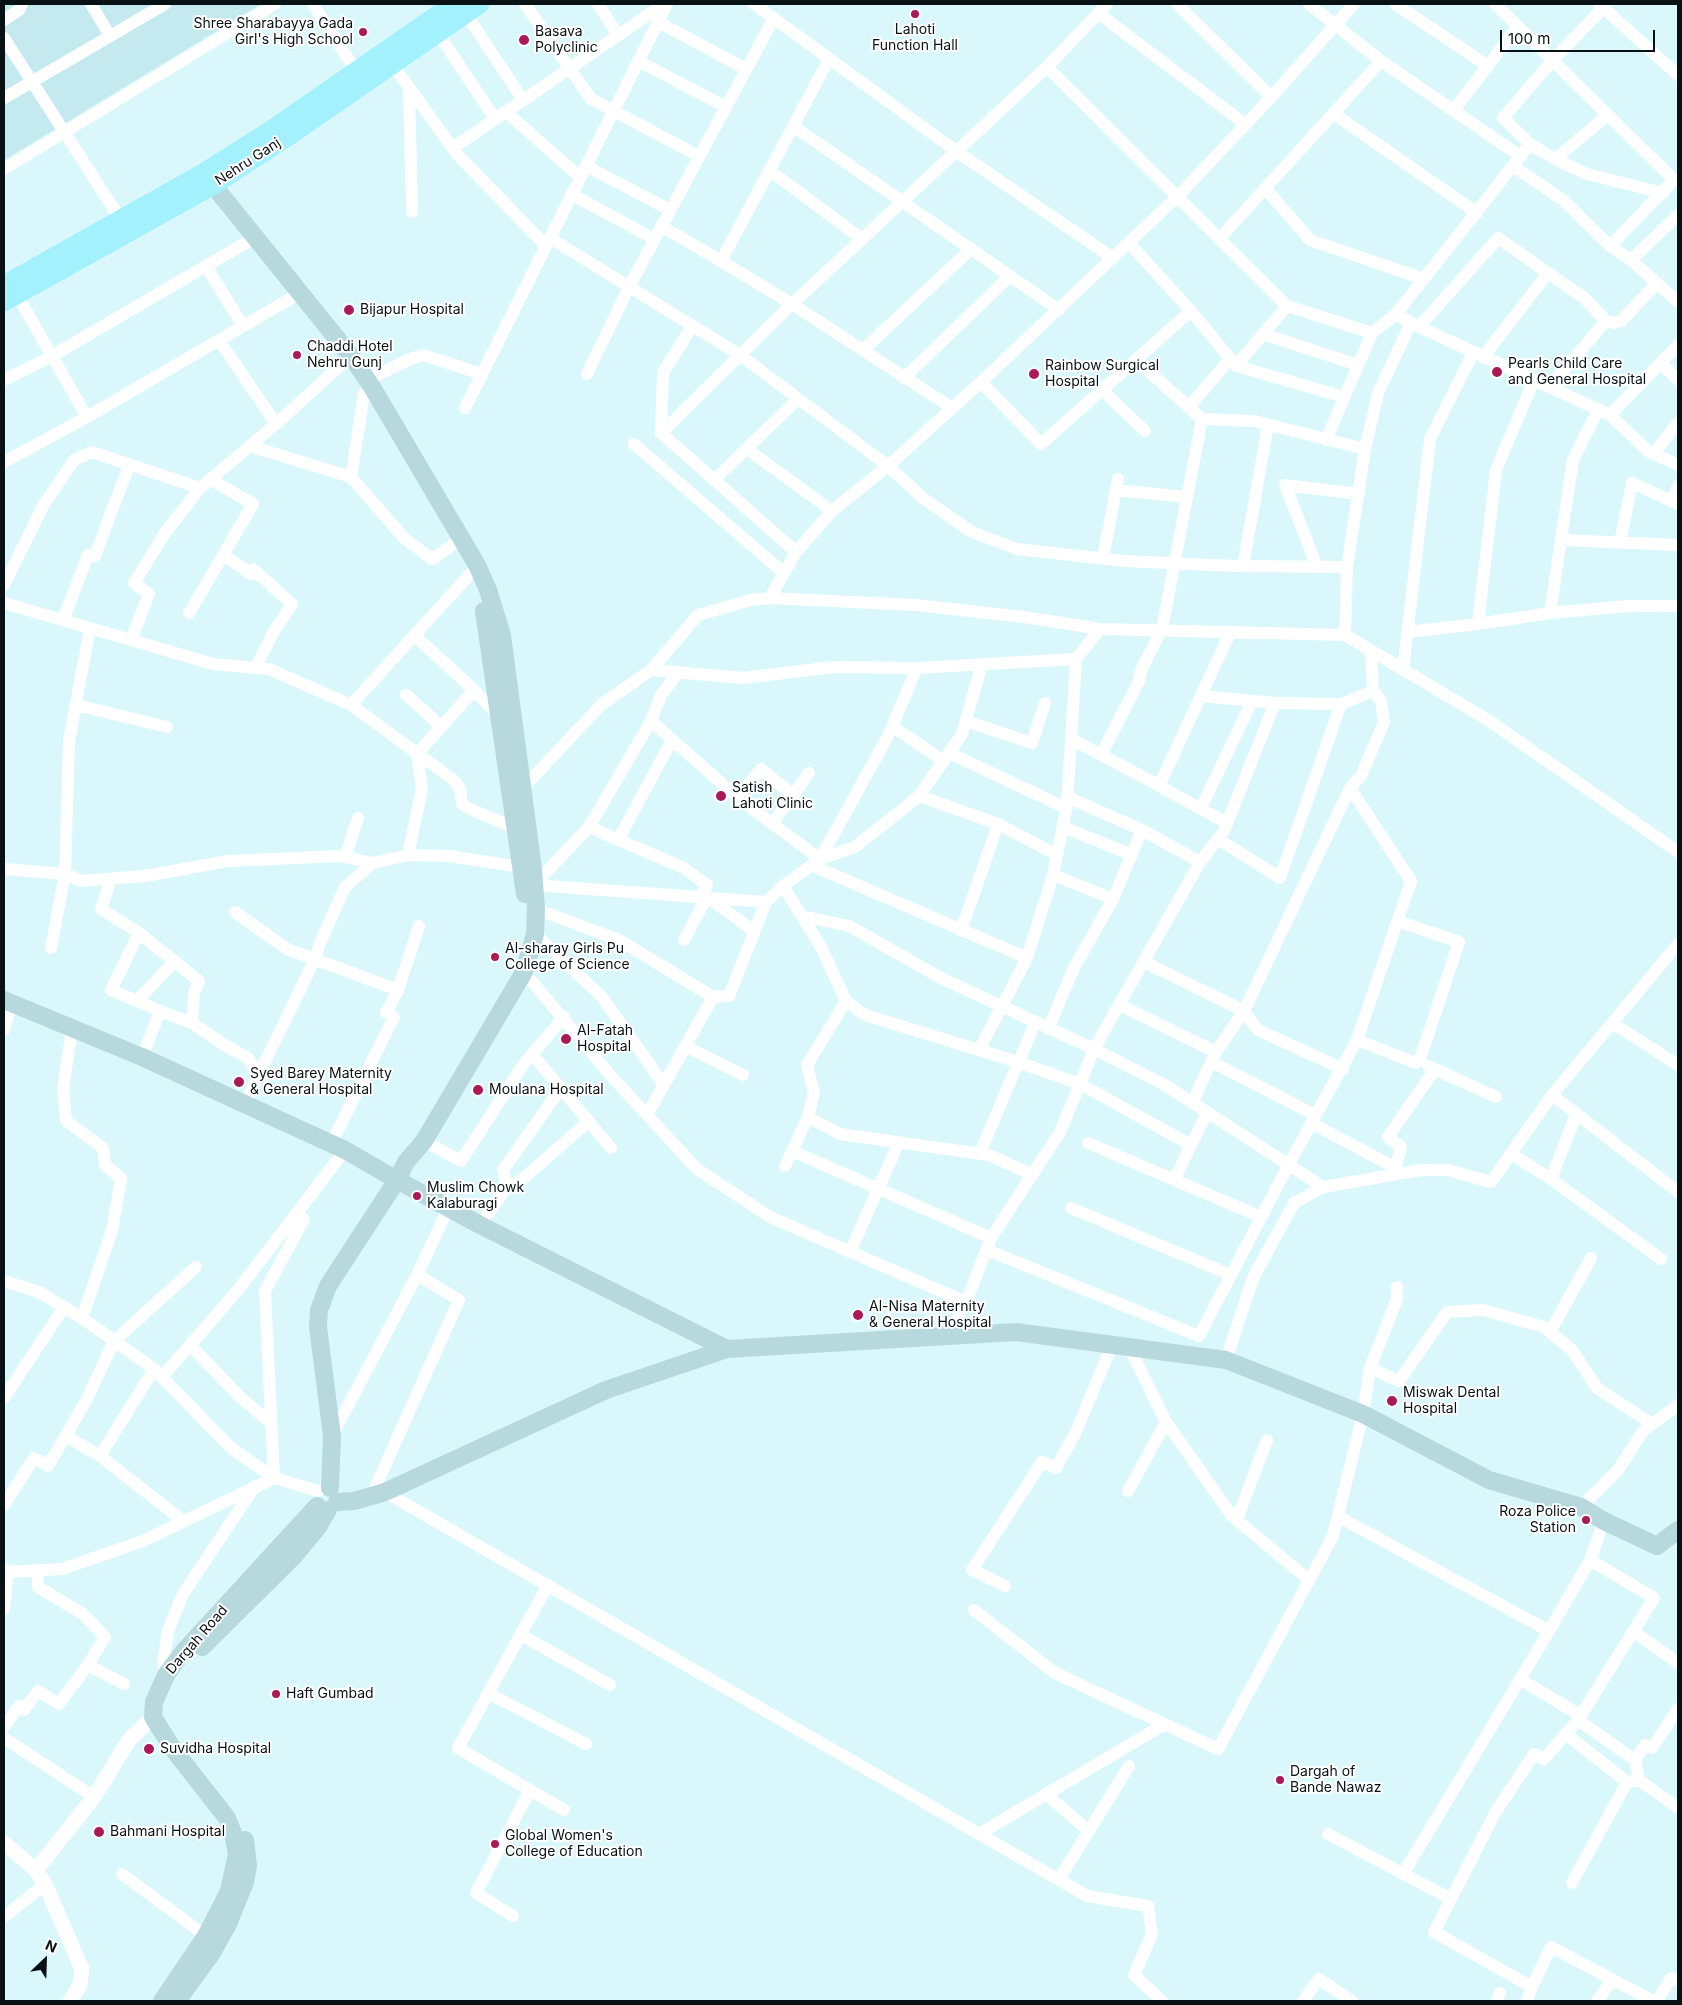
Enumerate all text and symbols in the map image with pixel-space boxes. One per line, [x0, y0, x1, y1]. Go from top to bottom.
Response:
marker: Lahoti Function Hall [909, 8, 921, 20]
place label: Shree Sharabayya Gada Girl's High School [194, 16, 353, 48]
scale bar [1502, 20, 1657, 52]
place label: Lahoti Function Hall [872, 22, 958, 54]
place label: Basava Polyclinic [535, 24, 598, 56]
marker: Shree Sharabayya Gada Girl's High School [357, 26, 369, 38]
text: 100 m [1508, 29, 1550, 48]
marker: Basava Polyclinic [517, 33, 531, 47]
street label: Nehru Ganj [212, 135, 284, 189]
place label: Bijapur Hospital [360, 302, 464, 318]
marker: Bijapur Hospital [342, 303, 356, 317]
place label: Chaddi Hotel Nehru Gunj [307, 339, 393, 372]
marker: Chaddi Hotel Nehru Gunj [291, 349, 303, 361]
place label: Pearls Child Care and General Hospital [1508, 356, 1646, 388]
place label: Rainbow Surgical Hospital [1045, 358, 1159, 391]
marker: Pearls Child Care and General Hospital [1490, 365, 1504, 379]
marker: Rainbow Surgical Hospital [1027, 367, 1041, 381]
place label: Satish Lahoti Clinic [732, 780, 813, 812]
marker: Satish Lahoti Clinic [714, 789, 728, 803]
place label: Al-sharay Girls Pu College of Science [505, 941, 630, 974]
marker: Al-sharay Girls Pu College of Science [489, 951, 501, 963]
place label: Al-Fatah Hospital [577, 1023, 633, 1056]
marker: Al-Fatah Hospital [559, 1032, 573, 1046]
place label: Syed Barey Maternity & General Hospital [250, 1066, 392, 1098]
marker: Syed Barey Maternity & General Hospital [232, 1075, 246, 1089]
place label: Moulana Hospital [489, 1082, 604, 1098]
marker: Moulana Hospital [471, 1083, 485, 1097]
place label: Muslim Chowk Kalaburagi [427, 1180, 524, 1212]
marker: Muslim Chowk Kalaburagi [411, 1190, 423, 1202]
place label: Al-Nisa Maternity & General Hospital [869, 1299, 992, 1331]
marker: Al-Nisa Maternity & General Hospital [851, 1308, 865, 1322]
place label: Miswak Dental Hospital [1403, 1385, 1500, 1418]
marker: Miswak Dental Hospital [1385, 1394, 1399, 1408]
place label: Roza Police Station [1499, 1504, 1576, 1536]
marker: Roza Police Station [1580, 1514, 1592, 1526]
street label: Dargah Road [163, 1602, 231, 1678]
place label: Haft Gumbad [286, 1686, 374, 1702]
marker: Haft Gumbad [270, 1688, 282, 1700]
place label: Suvidha Hospital [160, 1741, 271, 1757]
marker: Suvidha Hospital [142, 1742, 156, 1756]
place label: Dargah of Bande Nawaz [1290, 1764, 1381, 1796]
marker: Dargah of Bande Nawaz [1274, 1774, 1286, 1786]
place label: Bahmani Hospital [110, 1824, 225, 1840]
marker: Bahmani Hospital [92, 1825, 106, 1839]
place label: Global Women's College of Education [505, 1828, 643, 1860]
marker: Global Women's College of Education [489, 1838, 501, 1850]
north arrow [20, 1935, 70, 1985]
text: N [43, 1936, 60, 1956]

